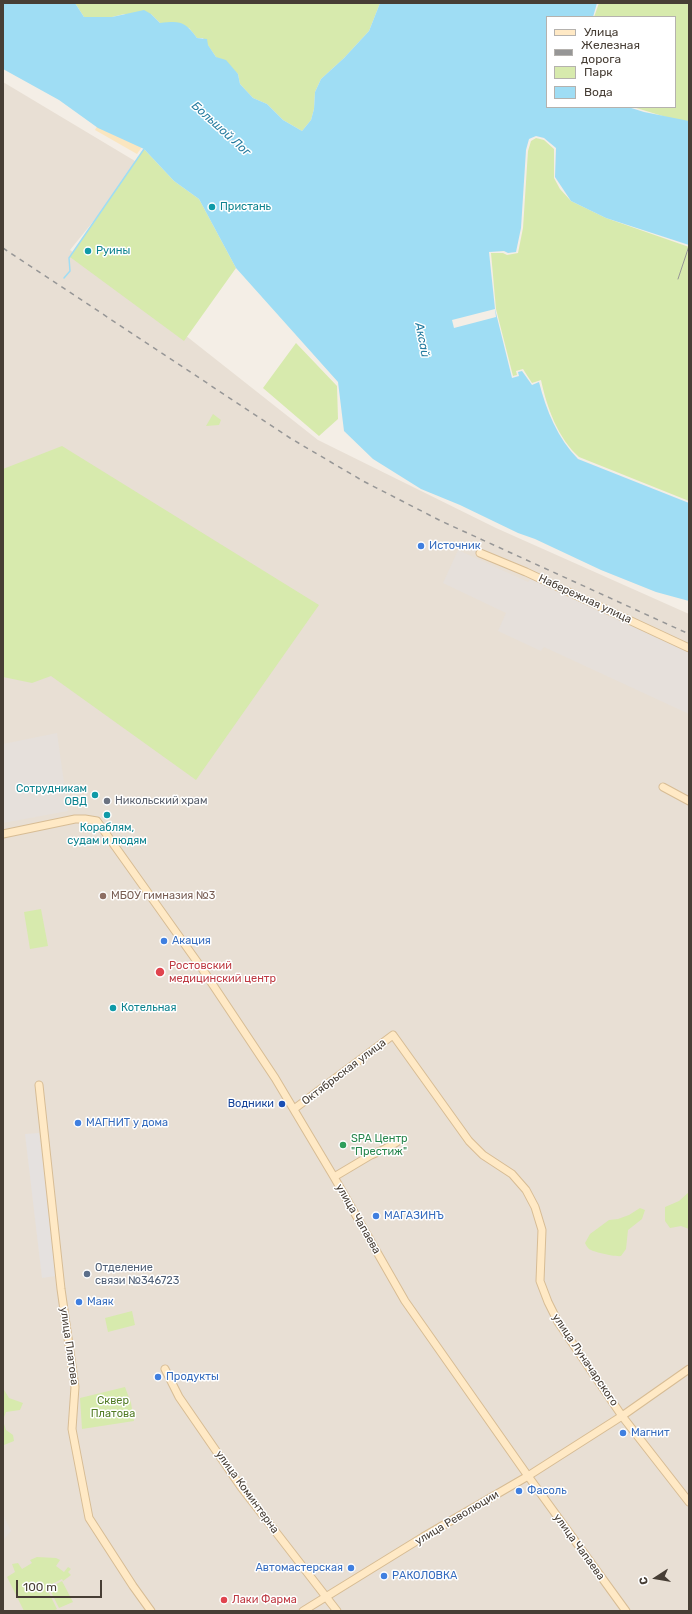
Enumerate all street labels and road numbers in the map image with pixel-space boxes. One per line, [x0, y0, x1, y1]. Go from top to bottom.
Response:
street label: Набережная улица [536, 572, 634, 626]
street label: Октябрьская улица [299, 1036, 389, 1108]
street label: улица Чапаева [333, 1182, 383, 1256]
street label: улица Платова [57, 1306, 81, 1386]
street label: улица Луначарского [549, 1311, 621, 1409]
street label: улица Коминтерна [212, 1448, 282, 1536]
street label: улица Революции [413, 1488, 501, 1548]
street label: улица Чапаева [551, 1511, 607, 1583]

